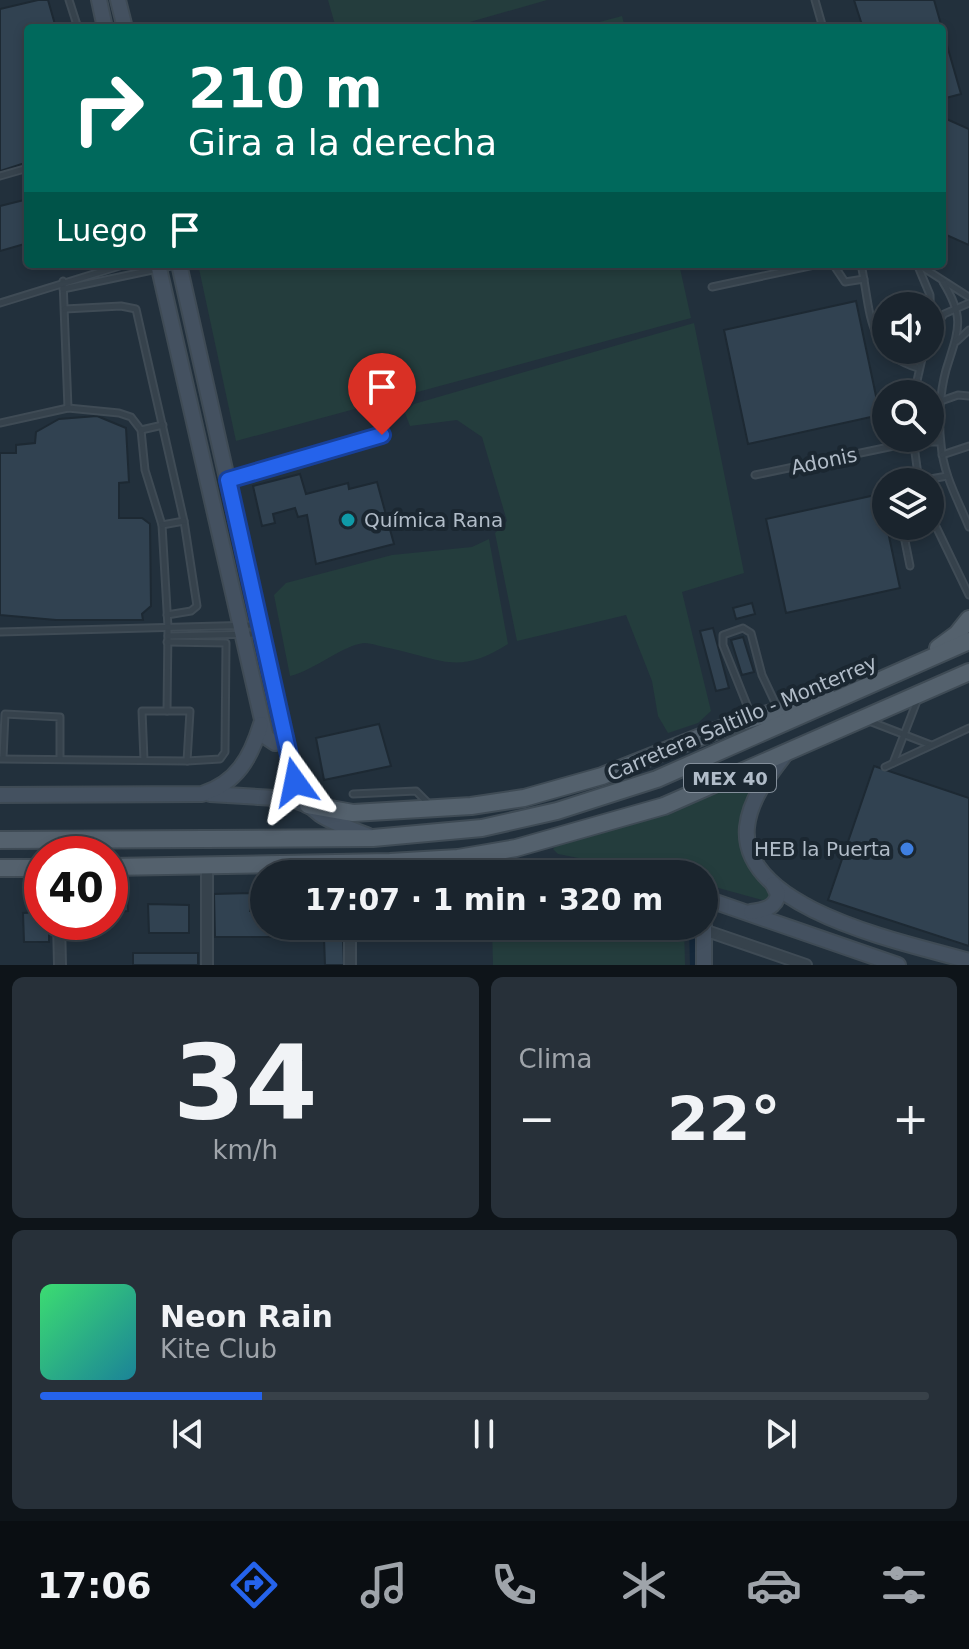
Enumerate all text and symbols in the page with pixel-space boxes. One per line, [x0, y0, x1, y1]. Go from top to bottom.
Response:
text: 210 m [188, 55, 383, 120]
icon: right [56, 56, 160, 160]
text: Gira a la derecha [188, 122, 497, 163]
icon: arrive [163, 208, 207, 252]
text: Luego [56, 213, 147, 248]
map controls [872, 292, 944, 540]
button: sound [872, 292, 944, 364]
pin [348, 353, 416, 435]
icon: arrive [360, 365, 404, 409]
button: search [872, 380, 944, 452]
street label: Adonis [789, 442, 859, 480]
button: layers [872, 468, 944, 540]
place label: Química Rana [364, 508, 503, 532]
marker: Química Rana [339, 511, 357, 529]
street label: Carretera Saltillo - Monterrey [604, 650, 881, 786]
position arrow [253, 740, 337, 824]
road number: MEX 40 [684, 764, 776, 792]
speed limit sign: 40 [24, 836, 128, 940]
place label: HEB la Puerta [754, 837, 891, 861]
marker: HEB la Puerta [898, 840, 916, 858]
text: 17:07 · 1 min · 320 m [305, 882, 663, 917]
text: 34 [173, 1022, 318, 1144]
text: Clima [519, 1044, 592, 1074]
text: 22° [667, 1084, 781, 1154]
text: − [519, 1093, 555, 1144]
text: + [892, 1093, 929, 1144]
text: km/h [212, 1135, 278, 1165]
text: Neon Rain [160, 1299, 333, 1334]
text: Kite Club [160, 1334, 277, 1364]
icon: previous [166, 1412, 210, 1456]
icon: pause [462, 1412, 506, 1456]
icon: next [759, 1412, 803, 1456]
icon: directions [226, 1557, 282, 1613]
icon: music [356, 1557, 412, 1613]
icon: phone [486, 1557, 542, 1613]
icon: climate [616, 1557, 672, 1613]
icon: car [746, 1557, 802, 1613]
icon: filters [876, 1557, 932, 1613]
text: 17:06 [37, 1565, 152, 1606]

